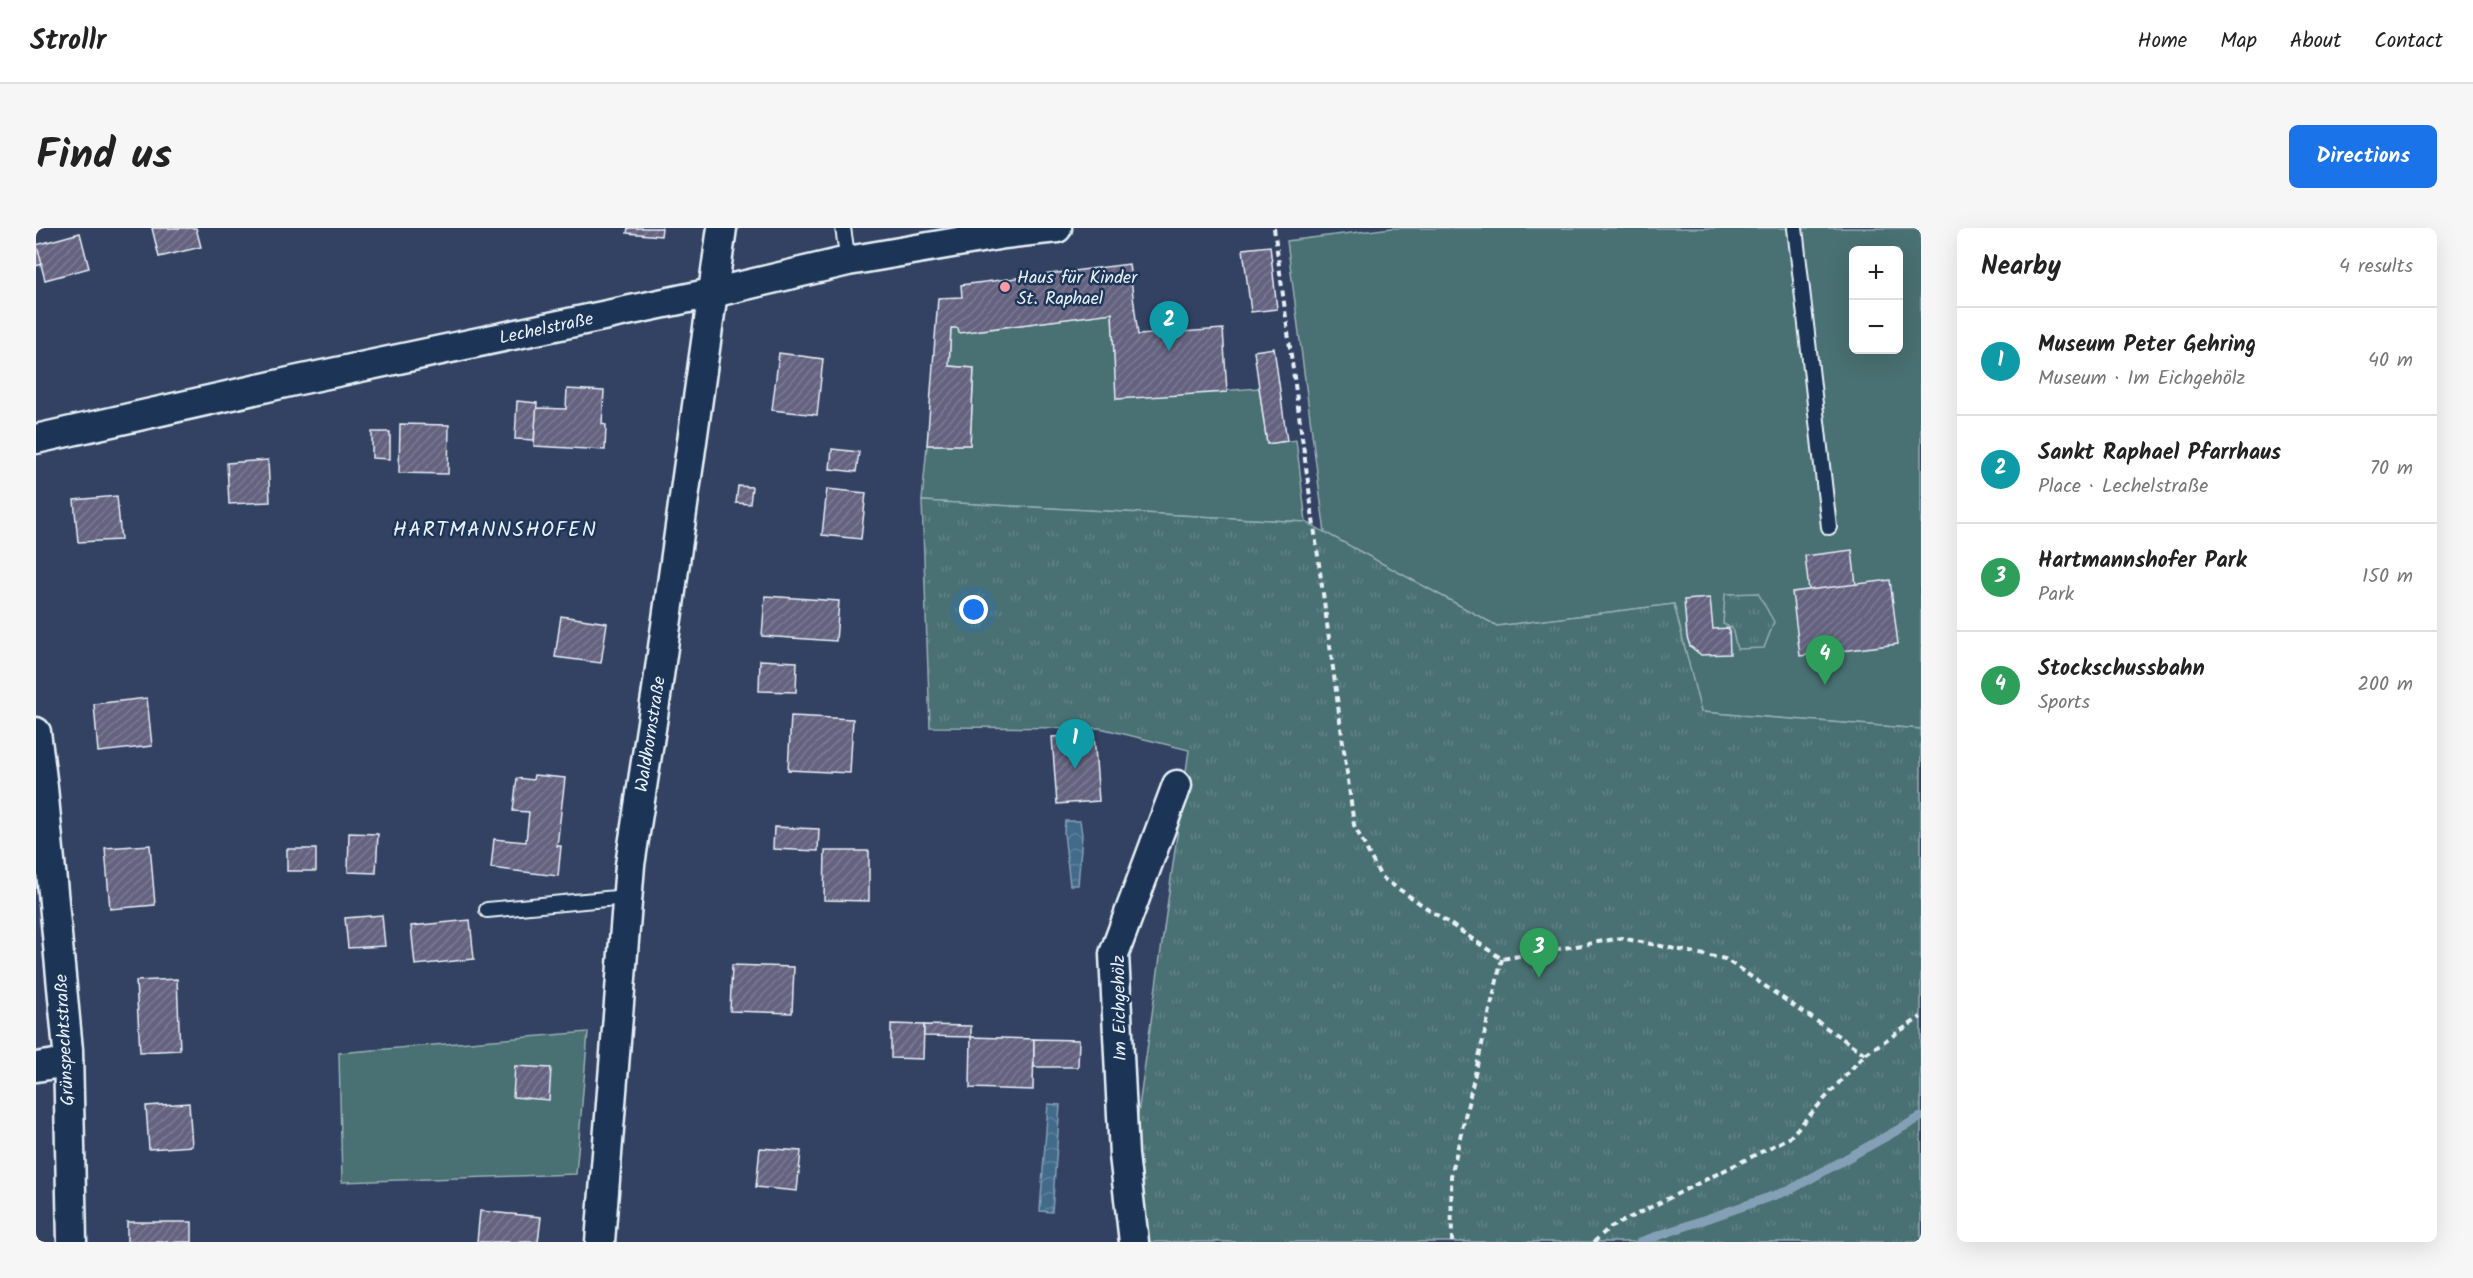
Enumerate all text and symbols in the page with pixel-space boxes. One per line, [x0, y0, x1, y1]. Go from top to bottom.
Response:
text: Strollr [30, 19, 106, 64]
text: Home [2138, 25, 2187, 58]
text: Map [2220, 25, 2257, 58]
text: About [2290, 25, 2341, 58]
text: Contact [2374, 25, 2443, 58]
text: Find us [36, 123, 172, 190]
button: Directions [2289, 125, 2437, 188]
map controls [1849, 246, 1903, 354]
button: + [1849, 246, 1903, 300]
text: Nearby [1981, 246, 2061, 288]
text: 4 results [2339, 251, 2413, 283]
place label: Haus für Kinder St. Raphael [1017, 264, 1138, 314]
marker: Haus für Kinder St. Raphael [998, 280, 1012, 294]
button: − [1849, 300, 1903, 354]
pin: 2 [1150, 302, 1188, 351]
street label: Lechelstraße [496, 305, 596, 354]
text: Museum Peter Gehring [2038, 328, 2256, 363]
text: 1 [1997, 345, 2004, 377]
text: 40 m [2368, 345, 2413, 377]
text: Museum · Im Eichgehölz [2038, 363, 2245, 395]
text: Sankt Raphael Pfarrhaus [2038, 436, 2281, 471]
text: 2 [1995, 453, 2006, 485]
text: 70 m [2370, 453, 2413, 485]
text: Place · Lechelstraße [2038, 471, 2208, 503]
district label: HARTMANNSHOFEN [393, 514, 597, 547]
text: Hartmannshofer Park [2038, 544, 2247, 579]
text: 3 [1995, 561, 2006, 593]
text: 150 m [2362, 561, 2413, 593]
text: Park [2038, 579, 2074, 611]
your location [959, 595, 988, 624]
pin: 4 [1806, 636, 1844, 685]
text: Stockschussbahn [2038, 652, 2205, 687]
text: 4 [1995, 669, 2006, 701]
text: 200 m [2357, 669, 2413, 701]
street label: Waldhornstraße [628, 674, 675, 794]
text: Sports [2038, 687, 2090, 719]
pin: 1 [1056, 720, 1094, 769]
pin: 3 [1520, 928, 1558, 978]
street label: Im Eichgehölz [1105, 954, 1136, 1061]
street label: Grünspechtstraße [48, 973, 83, 1107]

